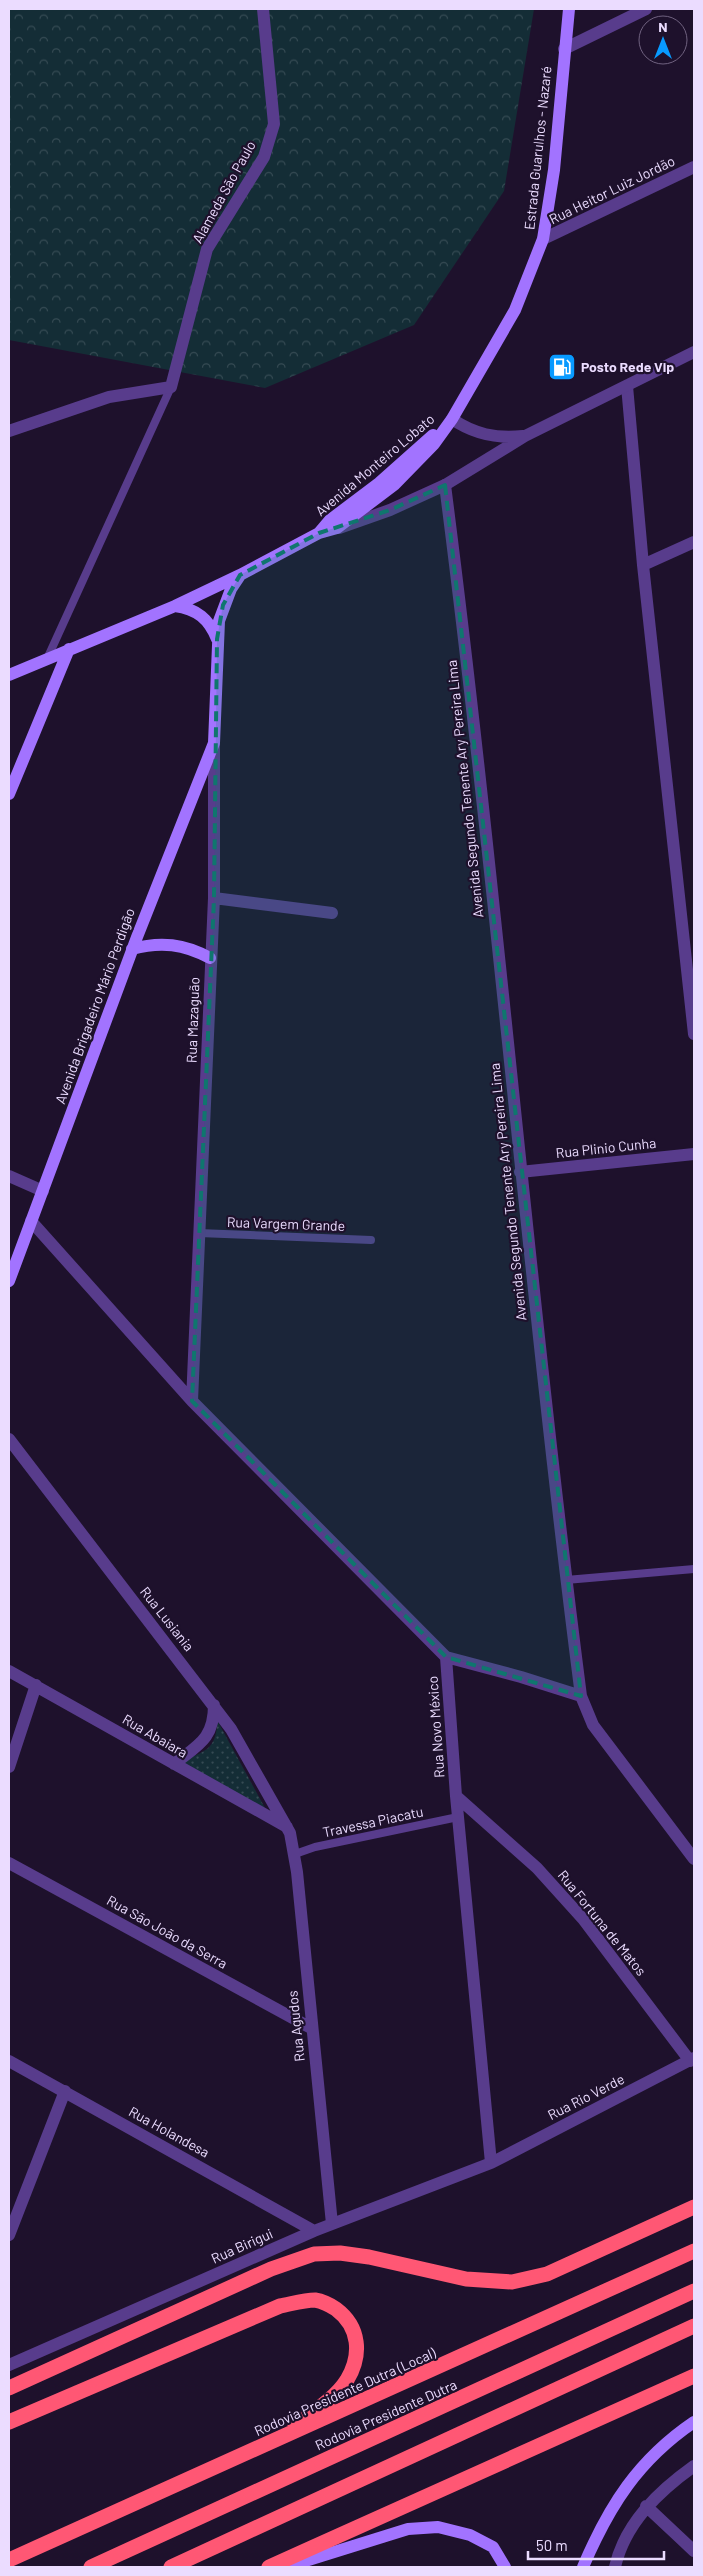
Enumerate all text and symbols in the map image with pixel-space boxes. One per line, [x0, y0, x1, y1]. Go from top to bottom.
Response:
north arrow [638, 15, 688, 65]
text: N [658, 18, 668, 35]
street label: Estrada Guarulhos - Nazaré [520, 65, 555, 231]
street label: Alameda São Paulo [188, 137, 259, 246]
street label: Rua Heitor Luiz Jordão [546, 152, 677, 227]
fuel station icon: Posto Rede Vip [547, 352, 577, 382]
place label: Posto Rede Vip [581, 358, 674, 375]
street label: Avenida Monteiro Lobato [312, 410, 438, 519]
street label: Avenida Segundo Tenente Ary Pereira Lima [443, 659, 486, 919]
street label: Avenida Brigadeiro Mário Perdigão [51, 906, 138, 1106]
street label: Rua Mazaguão [183, 977, 203, 1063]
street label: Avenida Segundo Tenente Ary Pereira Lima [486, 1062, 529, 1322]
street label: Rua Plinio Cunha [555, 1134, 657, 1161]
street label: Rua Vargem Grande [227, 1213, 345, 1234]
street label: Rua Lusiania [137, 1583, 198, 1654]
street label: Rua Novo México [423, 1676, 448, 1779]
street label: Rua Abaiara [120, 1710, 191, 1761]
street label: Travessa Piacatu [321, 1803, 425, 1840]
street label: Rua Fortuna de Matos [555, 1867, 650, 1979]
street label: Rua São João da Serra [104, 1891, 231, 1972]
street label: Rua Agudos [283, 1989, 308, 2062]
street label: Rua Rio Verde [545, 2070, 627, 2123]
street label: Rua Holandesa [126, 2102, 213, 2161]
street label: Rua Birigui [208, 2224, 275, 2267]
street label: Rodovia Presidente Dutra (Local) [252, 2344, 438, 2440]
street label: Rodovia Presidente Dutra [313, 2376, 459, 2454]
scale bar [528, 2528, 664, 2560]
text: 50 m [536, 2536, 568, 2554]

